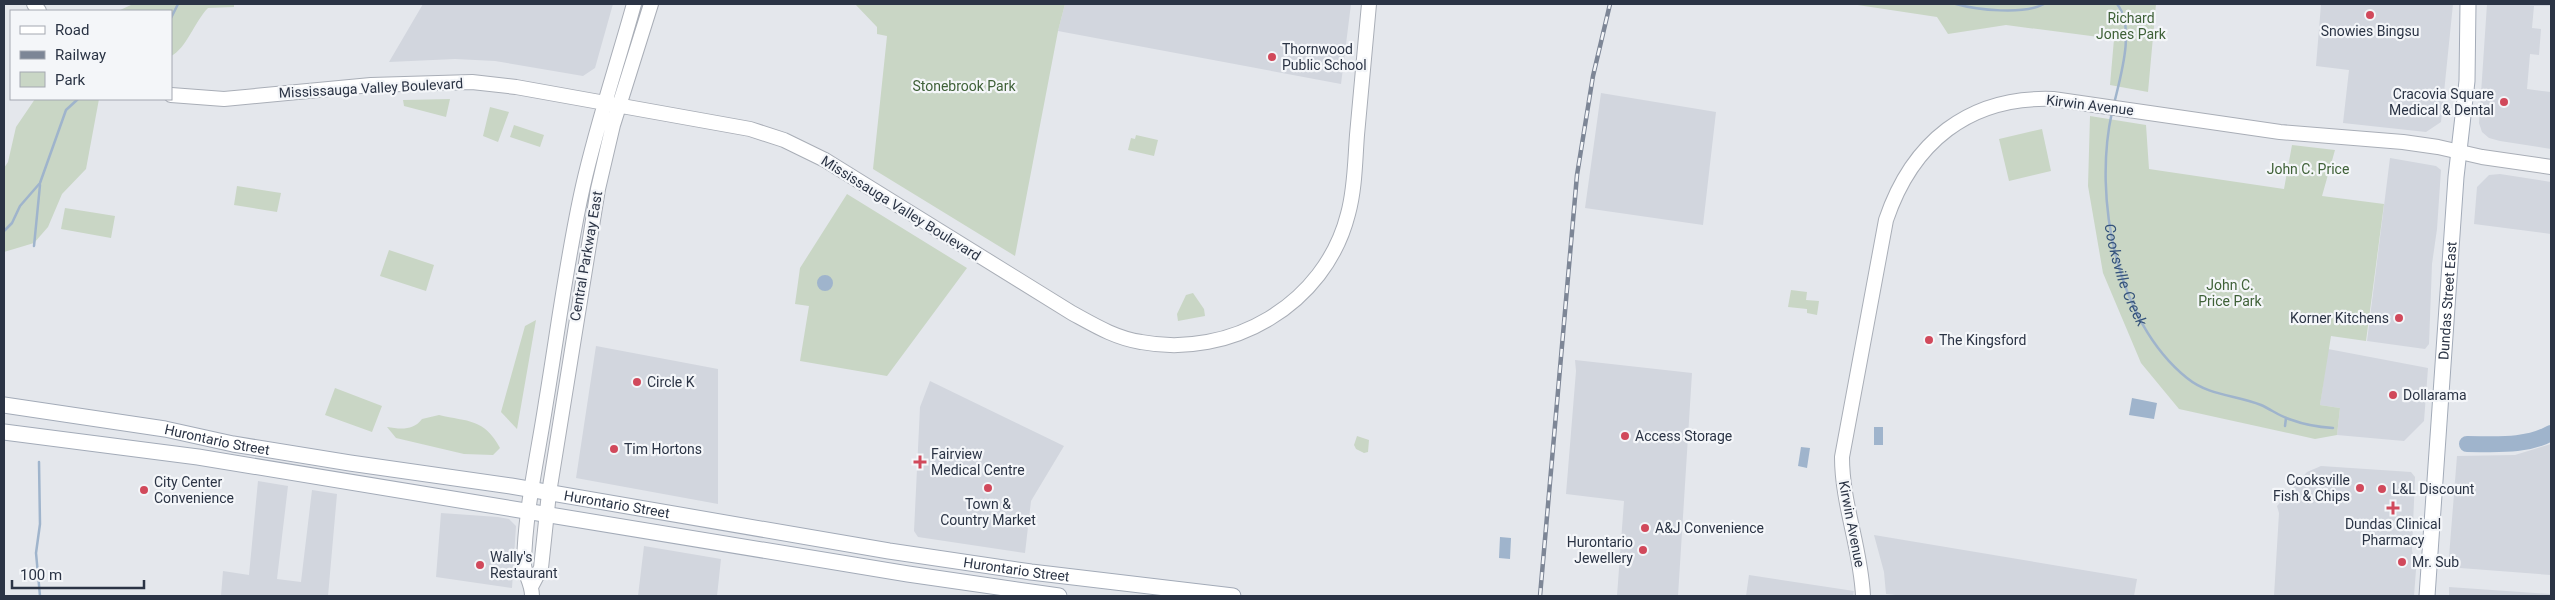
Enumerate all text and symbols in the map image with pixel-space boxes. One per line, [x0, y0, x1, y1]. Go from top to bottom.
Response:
marker: Snowies Bingsu [2364, 9, 2376, 21]
legend [10, 10, 172, 100]
park label: Richard Jones Park [2096, 10, 2167, 42]
text: Road [55, 21, 89, 39]
place label: Snowies Bingsu [2321, 23, 2419, 39]
place label: Thornwood Public School [1282, 41, 1367, 73]
text: Railway [55, 46, 106, 64]
marker: Thornwood Public School [1266, 51, 1278, 63]
text: Park [55, 71, 86, 89]
street label: Mississauga Valley Boulevard [278, 75, 464, 101]
park label: Stonebrook Park [912, 78, 1016, 94]
place label: Cracovia Square Medical & Dental [2389, 86, 2494, 118]
street label: Kirwin Avenue [2045, 92, 2135, 118]
marker: Cracovia Square Medical & Dental [2498, 96, 2510, 108]
street label: Mississauga Valley Boulevard [818, 152, 984, 264]
park label: John C. Price [2267, 161, 2349, 177]
street label: Central Parkway East [567, 189, 605, 322]
water label: Cooksville Creek [2100, 222, 2151, 330]
street label: Dundas Street East [2435, 240, 2460, 361]
park label: John C. Price Park [2198, 277, 2263, 309]
place label: Korner Kitchens [2290, 310, 2389, 326]
marker: Korner Kitchens [2393, 312, 2405, 324]
place label: The Kingsford [1939, 332, 2026, 348]
marker: The Kingsford [1923, 334, 1935, 346]
place label: Circle K [647, 374, 695, 390]
marker: Circle K [631, 376, 643, 388]
place label: Dollarama [2403, 387, 2467, 403]
marker: Dollarama [2387, 389, 2399, 401]
street label: Hurontario Street [163, 421, 271, 458]
place label: Access Storage [1635, 428, 1732, 444]
marker: Access Storage [1619, 430, 1631, 442]
place label: Tim Hortons [624, 441, 702, 457]
marker: Tim Hortons [608, 443, 620, 455]
place label: Fairview Medical Centre [931, 446, 1025, 478]
marker: Fairview Medical Centre [913, 455, 927, 469]
place label: Cooksville Fish & Chips [2273, 472, 2350, 504]
place label: City Center Convenience [154, 474, 234, 506]
street label: Kirwin Avenue [1836, 479, 1868, 569]
place label: L&L Discount [2392, 481, 2475, 497]
marker: Town & Country Market [982, 482, 994, 494]
marker: Cooksville Fish & Chips [2354, 482, 2366, 494]
marker: L&L Discount [2376, 483, 2388, 495]
marker: City Center Convenience [138, 484, 150, 496]
street label: Hurontario Street [563, 487, 671, 521]
place label: Town & Country Market [940, 496, 1036, 528]
marker: Dundas Clinical Pharmacy [2387, 502, 2399, 514]
place label: Dundas Clinical Pharmacy [2345, 516, 2441, 548]
place label: A&J Convenience [1655, 520, 1764, 536]
marker: A&J Convenience [1639, 522, 1651, 534]
place label: Hurontario Jewellery [1567, 534, 1633, 566]
marker: Hurontario Jewellery [1637, 544, 1649, 556]
place label: Wally's Restaurant [490, 549, 558, 581]
street label: Hurontario Street [962, 554, 1071, 585]
place label: Mr. Sub [2412, 554, 2459, 570]
marker: Mr. Sub [2396, 556, 2408, 568]
scale bar [12, 558, 145, 590]
marker: Wally's Restaurant [474, 559, 486, 571]
text: 100 m [20, 566, 62, 584]

